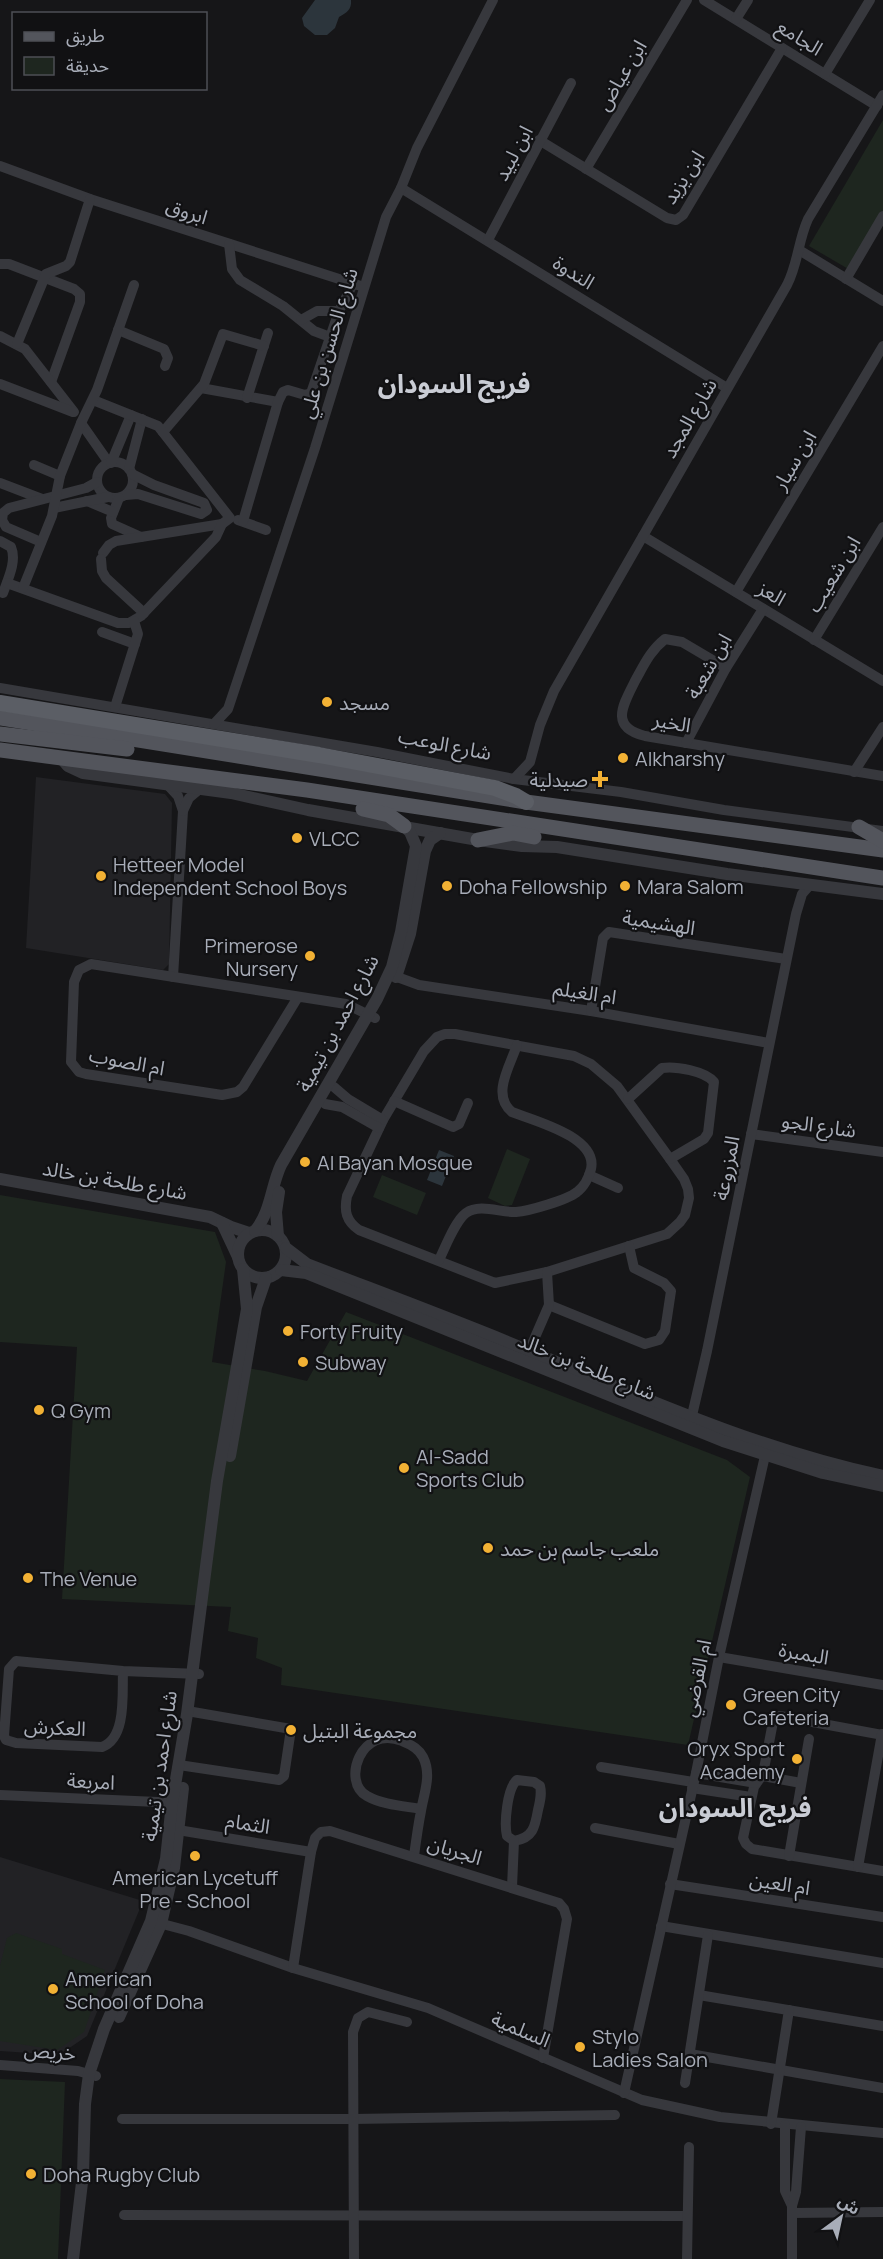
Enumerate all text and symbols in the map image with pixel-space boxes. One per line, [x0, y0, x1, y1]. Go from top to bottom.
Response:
legend [12, 12, 207, 90]
street label: الجامع [771, 12, 828, 63]
text: طريق [66, 23, 105, 47]
street label: ابن عياض [589, 35, 653, 115]
text: حديقة [66, 53, 109, 77]
street label: ابن لبيد [487, 121, 539, 185]
street label: ابن يزيد [656, 145, 710, 209]
street label: ابروق [163, 192, 211, 230]
street label: الندوة [548, 249, 600, 295]
street label: شارع الحسن بن علي [292, 264, 366, 422]
district label: فريج السودان [378, 365, 530, 403]
street label: شارع المجد [655, 373, 724, 464]
street label: ابن سيار [765, 425, 822, 496]
street label: ابن شعيب [800, 531, 866, 617]
street label: العز [752, 574, 791, 612]
street label: ابن شعبة [678, 628, 738, 704]
place label: مسجد [339, 689, 390, 716]
marker: مسجد [320, 695, 334, 709]
street label: الخير [650, 705, 693, 739]
street label: شارع الوعب [396, 722, 494, 768]
place label: Alkharshy [635, 745, 725, 772]
marker: Alkharshy [616, 751, 630, 765]
place label: صيدلية [529, 766, 588, 793]
marker: صيدلية [593, 772, 607, 786]
place label: VLCC [309, 825, 360, 852]
marker: VLCC [290, 831, 304, 845]
place label: Hetteer Model Independent School Boys [113, 851, 347, 901]
marker: Hetteer Model Independent School Boys [94, 869, 108, 883]
place label: Doha Fellowship [459, 873, 607, 900]
place label: Mara Salom [637, 873, 744, 900]
marker: Doha Fellowship [440, 879, 454, 893]
marker: Mara Salom [618, 879, 632, 893]
street label: الهشيمية [621, 903, 697, 941]
place label: Primerose Nursery [205, 932, 298, 982]
marker: Primerose Nursery [303, 949, 317, 963]
street label: شارع احمد بن تيمية [289, 950, 386, 1097]
street label: ام الغيلم [551, 974, 618, 1012]
street label: ام الصوب [86, 1040, 167, 1084]
street label: شارع الجو [780, 1106, 858, 1146]
street label: المزروعة [706, 1133, 746, 1203]
place label: Al Bayan Mosque [317, 1149, 473, 1176]
street label: شارع طلحة بن خالد [40, 1154, 189, 1208]
marker: Al Bayan Mosque [298, 1155, 312, 1169]
place label: Forty Fruity [300, 1318, 404, 1345]
marker: Forty Fruity [281, 1324, 295, 1338]
street label: شارع طلحة بن خالد [513, 1326, 660, 1408]
place label: Subway [315, 1349, 387, 1376]
marker: Subway [296, 1355, 310, 1369]
place label: Q Gym [51, 1397, 111, 1424]
marker: Q Gym [32, 1403, 46, 1417]
place label: Al-Sadd Sports Club [416, 1443, 525, 1493]
marker: Al-Sadd Sports Club [397, 1461, 411, 1475]
place label: ملعب جاسم بن حمد [500, 1535, 659, 1564]
marker: ملعب جاسم بن حمد [481, 1541, 495, 1555]
place label: The Venue [40, 1565, 137, 1592]
marker: The Venue [21, 1571, 35, 1585]
street label: البمبرة [777, 1635, 831, 1671]
street label: ام القرضي [675, 1637, 720, 1720]
place label: Green City Cafeteria [743, 1681, 841, 1731]
street label: شارع احمد بن تيمية [135, 1689, 185, 1843]
marker: Green City Cafeteria [724, 1698, 738, 1712]
street label: العكرش [23, 1712, 87, 1742]
place label: مجموعة البتيل [303, 1717, 417, 1744]
marker: مجموعة البتيل [284, 1723, 298, 1737]
place label: Oryx Sport Academy [687, 1735, 785, 1785]
marker: Oryx Sport Academy [790, 1752, 804, 1766]
street label: امربعة [66, 1766, 116, 1796]
district label: فريج السودان [659, 1789, 811, 1827]
street label: الثمام [224, 1806, 272, 1842]
street label: الجريان [425, 1829, 485, 1871]
marker: American Lycetuff Pre - School [188, 1849, 202, 1863]
place label: American Lycetuff Pre - School [112, 1864, 279, 1914]
street label: ام العين [748, 1865, 812, 1903]
place label: American School of Doha [65, 1965, 204, 2015]
marker: American School of Doha [46, 1982, 60, 1996]
street label: السلمية [487, 2005, 555, 2053]
place label: Stylo Ladies Salon [592, 2023, 708, 2073]
street label: خريص [23, 2035, 77, 2067]
marker: Stylo Ladies Salon [573, 2040, 587, 2054]
place label: Doha Rugby Club [43, 2161, 200, 2188]
marker: Doha Rugby Club [24, 2167, 38, 2181]
north arrow [811, 2187, 871, 2247]
text: ش [834, 2189, 864, 2220]

